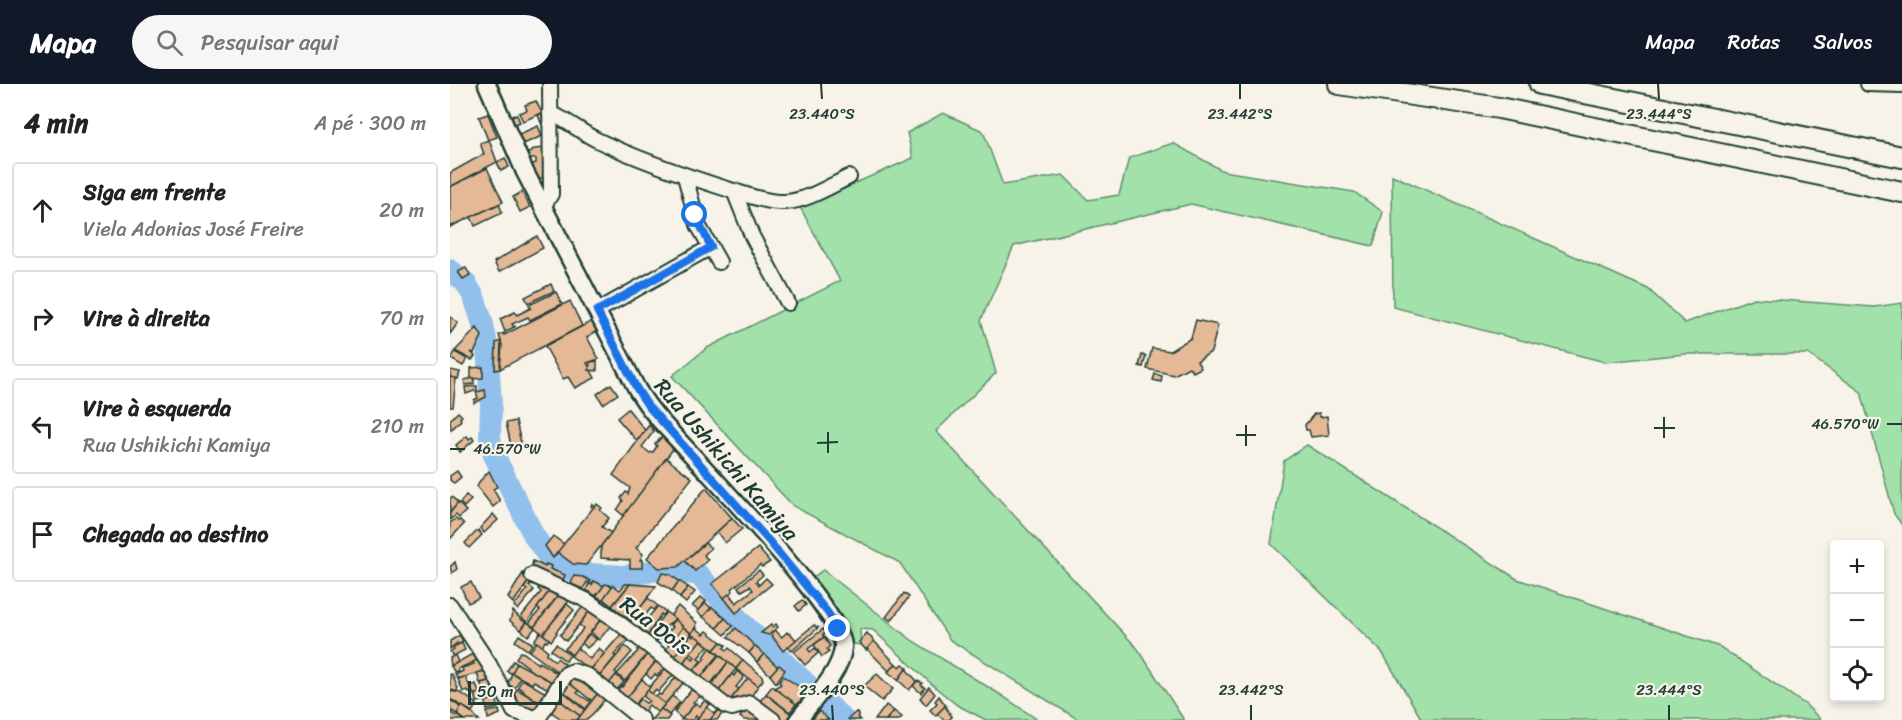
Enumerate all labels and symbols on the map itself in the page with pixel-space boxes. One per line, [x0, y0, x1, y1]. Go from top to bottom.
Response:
text: 23.440°S [789, 101, 855, 127]
text: 23.442°S [1208, 101, 1273, 127]
text: 23.444°S [1626, 101, 1692, 127]
route start [681, 201, 707, 227]
street label: Rua Ushikichi Kamiya [644, 369, 810, 551]
text: 46.570°W [1811, 411, 1879, 437]
text: 46.570°W [473, 436, 541, 462]
street label: Rua Dois [611, 585, 701, 666]
route end [824, 615, 850, 641]
text: 23.440°S [799, 677, 865, 703]
text: 23.442°S [1219, 677, 1284, 703]
text: 23.444°S [1636, 677, 1702, 703]
scale bar [468, 678, 562, 706]

